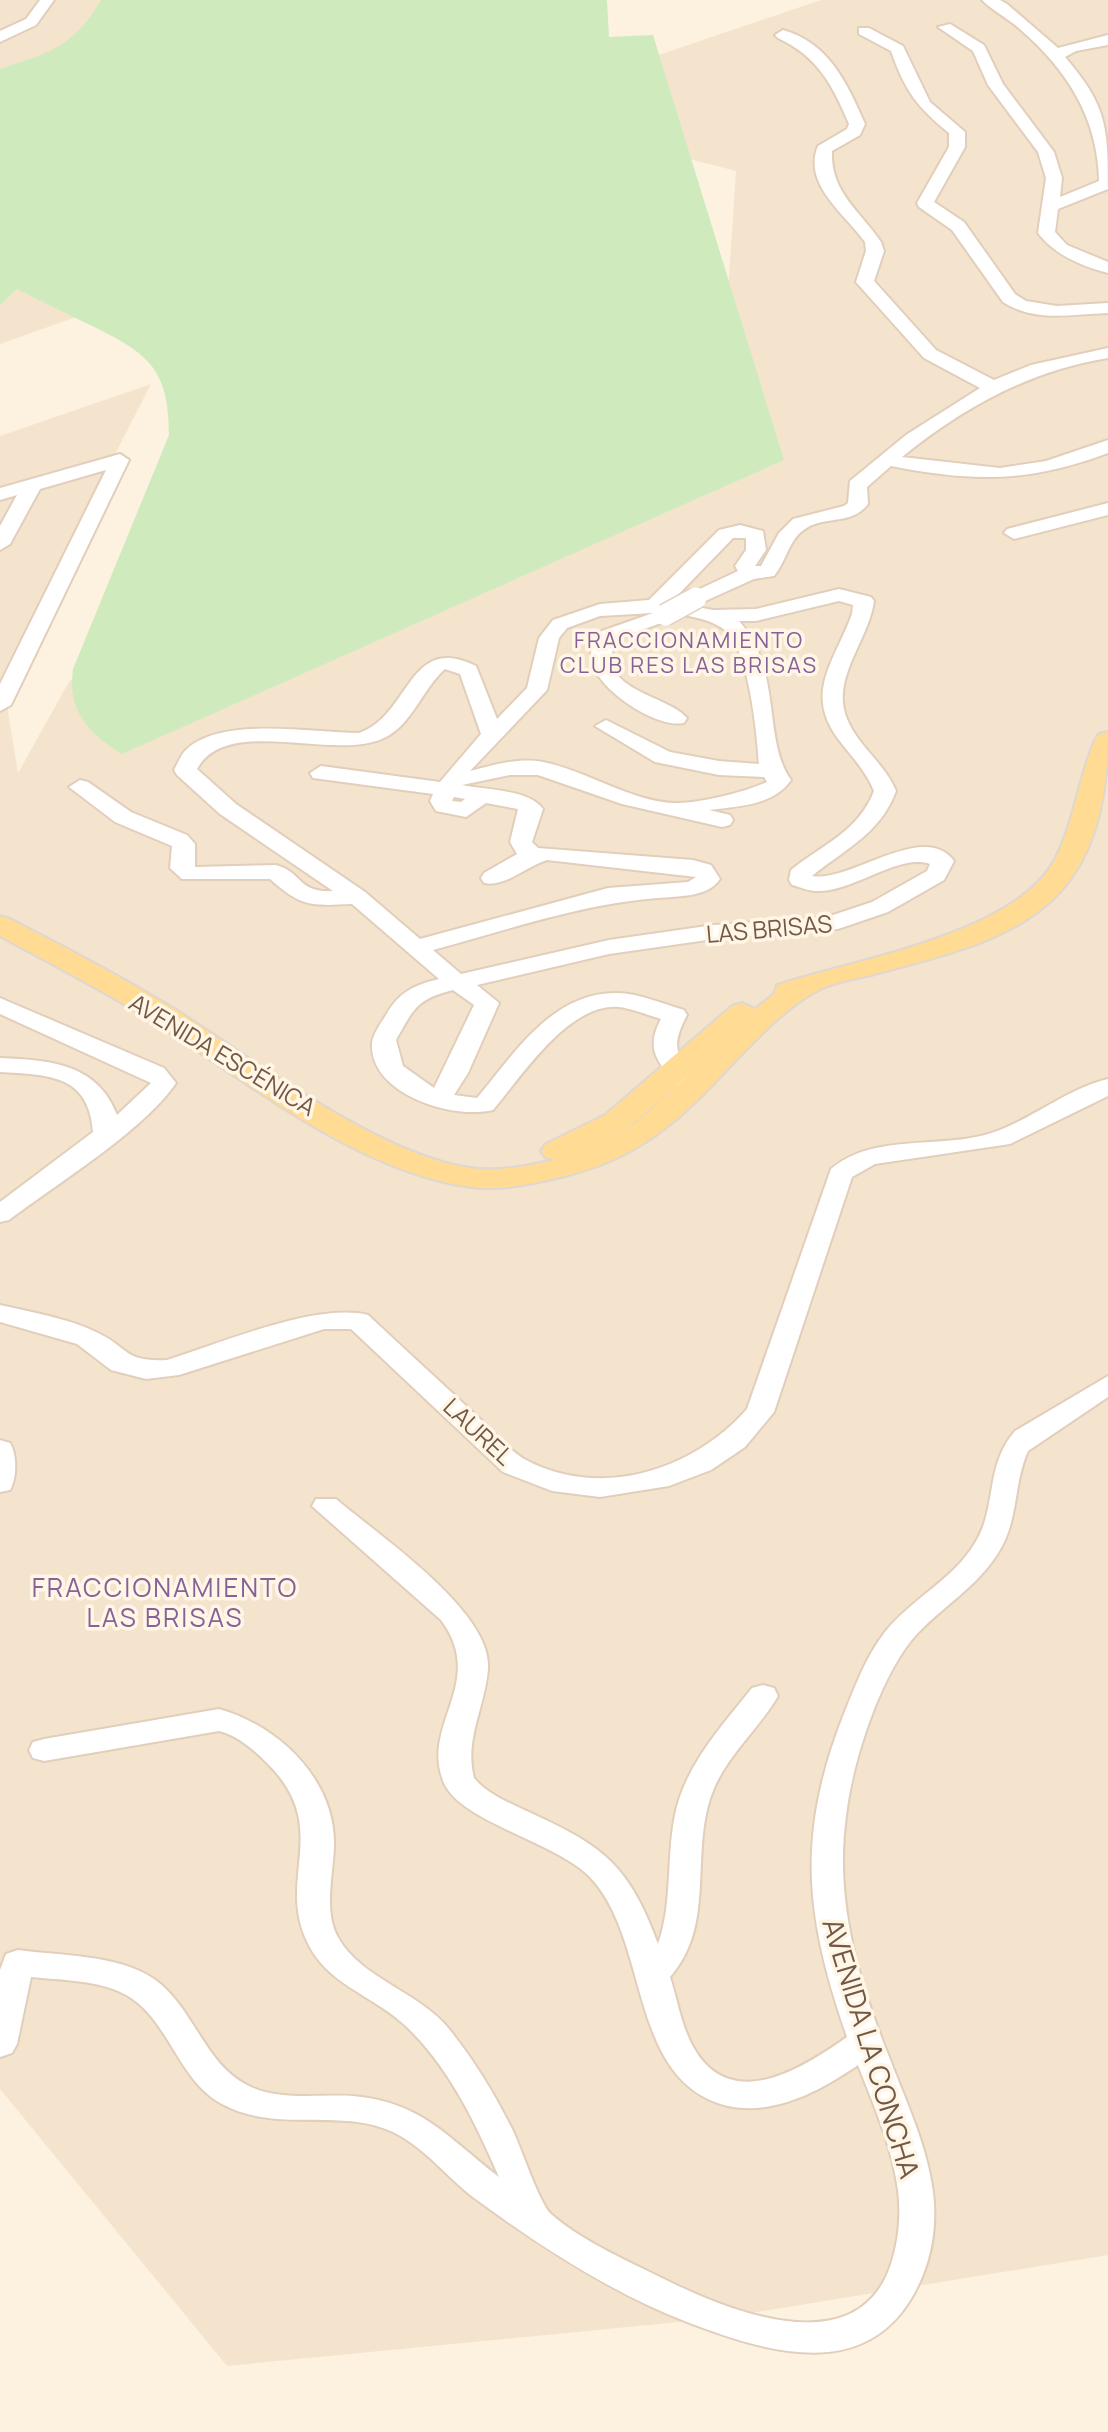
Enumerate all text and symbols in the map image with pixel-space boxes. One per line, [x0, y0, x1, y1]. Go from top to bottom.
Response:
district label: FRACCIONAMIENTO CLUB RES LAS BRISAS [560, 625, 818, 680]
street label: LAS BRISAS [705, 906, 833, 950]
street label: AVENIDA ESCÉNICA [124, 985, 322, 1123]
street label: LAUREL [437, 1390, 521, 1472]
district label: FRACCIONAMIENTO LAS BRISAS [32, 1569, 298, 1635]
street label: AVENIDA LA CONCHA [814, 1913, 930, 2183]

